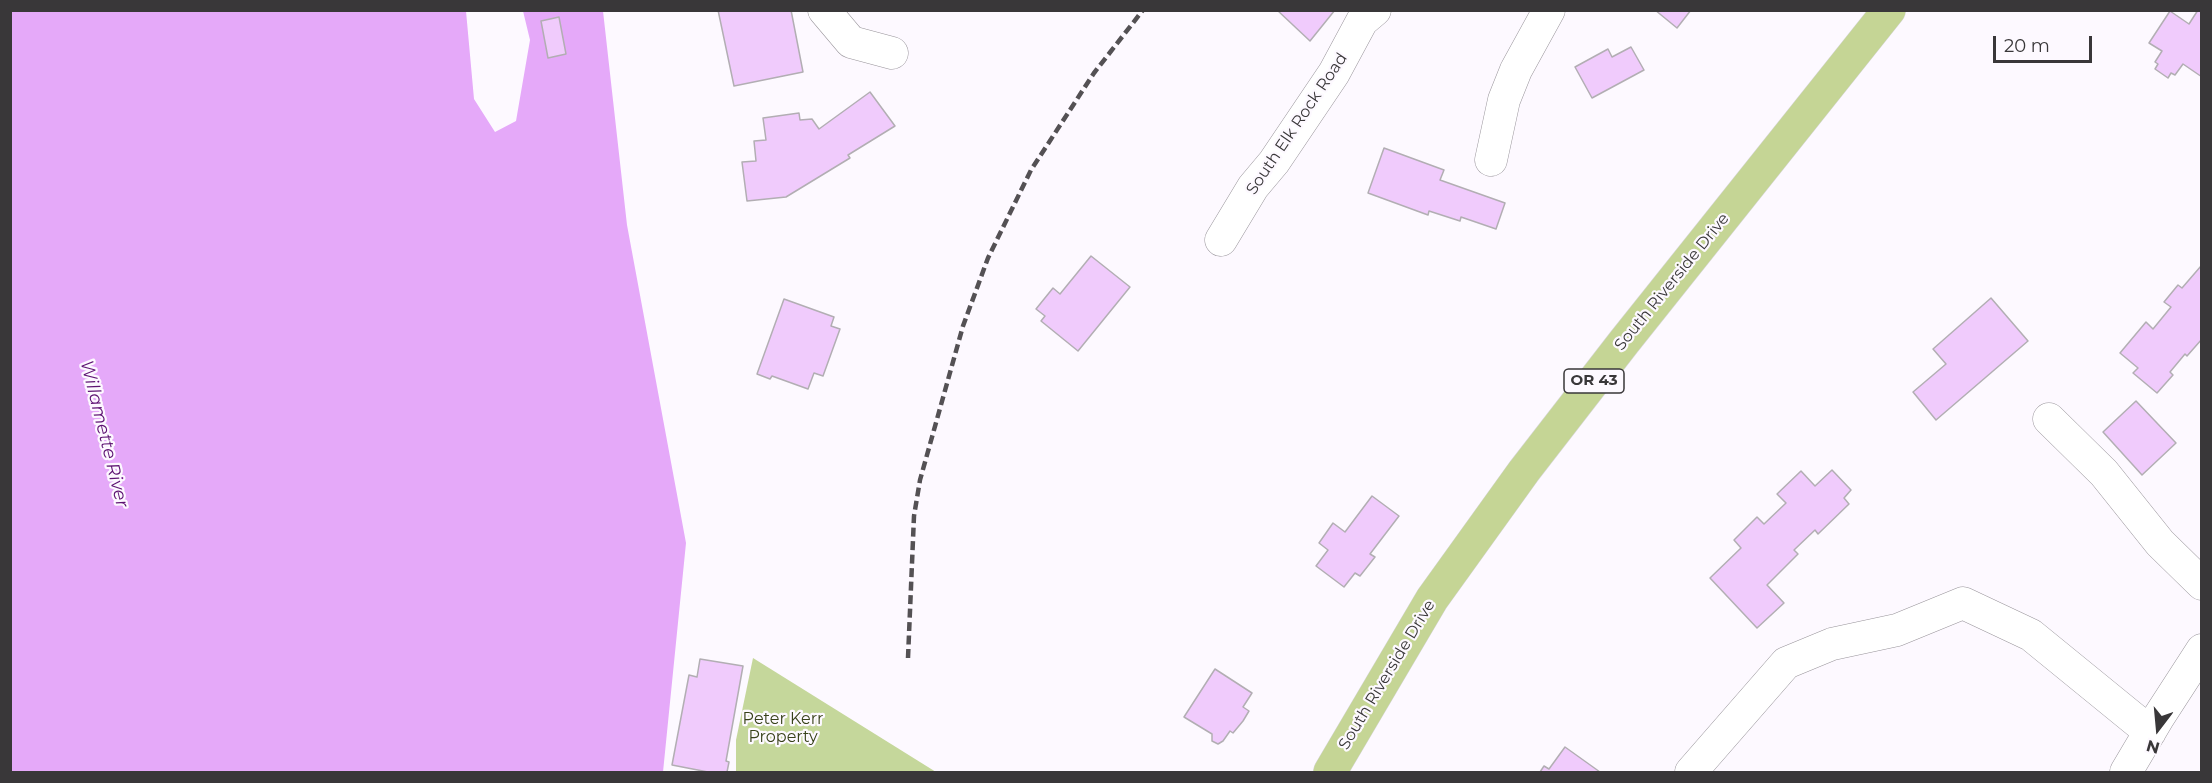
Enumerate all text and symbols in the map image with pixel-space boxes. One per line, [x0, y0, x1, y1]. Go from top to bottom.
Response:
scale bar [1996, 24, 2095, 62]
text: 20 m [2004, 35, 2050, 57]
street label: South Elk Rock Road [1242, 49, 1352, 199]
street label: South Riverside Drive [1611, 209, 1733, 355]
water label: Willamette River [75, 358, 133, 510]
road number: OR 43 [1564, 369, 1624, 393]
street label: South Riverside Drive [1335, 597, 1439, 753]
north arrow [2128, 699, 2188, 759]
park label: Peter Kerr Property [743, 709, 823, 747]
text: N [2144, 736, 2162, 758]

